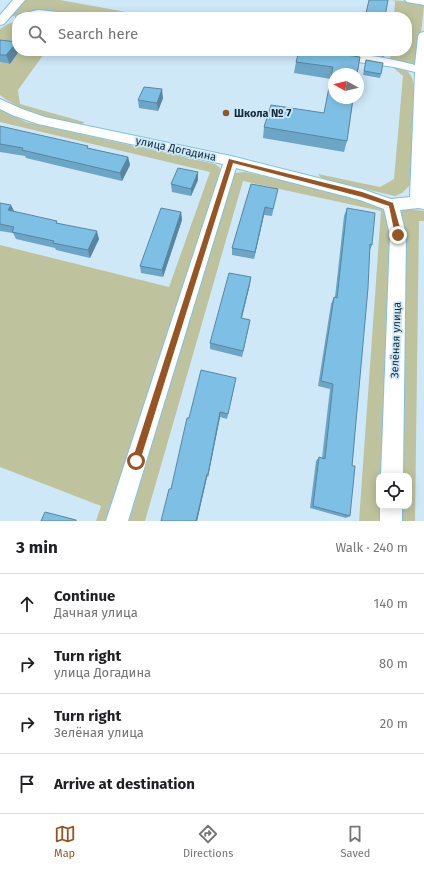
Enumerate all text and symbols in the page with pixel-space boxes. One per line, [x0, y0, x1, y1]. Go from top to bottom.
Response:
search box [12, 12, 412, 56]
icon: search [26, 23, 48, 45]
text: Search here [58, 25, 138, 43]
north arrow [328, 68, 364, 104]
place label: Школа № 7 [234, 107, 291, 120]
marker: Школа № 7 [221, 108, 231, 118]
street label: улица Догадина [134, 134, 218, 164]
route end [389, 226, 407, 244]
street label: Зелёная улица [388, 302, 404, 378]
route start [127, 452, 145, 470]
map controls [376, 473, 412, 509]
button: locate [376, 473, 412, 509]
text: 3 min [16, 537, 58, 558]
text: Walk · 240 m [335, 540, 408, 555]
text: Continue [54, 587, 115, 605]
icon: ahead [16, 593, 38, 615]
text: 140 m [374, 596, 408, 611]
text: Дачная улица [54, 605, 138, 620]
text: Turn right [54, 647, 121, 665]
icon: right [16, 653, 38, 675]
text: 80 m [379, 656, 408, 671]
text: улица Догадина [54, 665, 151, 680]
text: Turn right [54, 707, 121, 725]
icon: right [16, 713, 38, 735]
text: 20 m [380, 716, 408, 731]
text: Зелёная улица [54, 725, 144, 740]
icon: arrive [16, 773, 38, 795]
text: Arrive at destination [54, 775, 195, 793]
tab: Map [54, 823, 76, 860]
tab: Directions [183, 823, 233, 860]
tab: Saved [341, 823, 370, 860]

